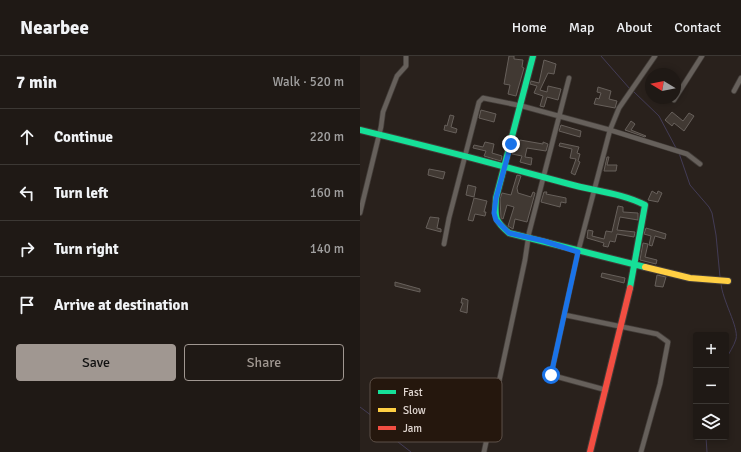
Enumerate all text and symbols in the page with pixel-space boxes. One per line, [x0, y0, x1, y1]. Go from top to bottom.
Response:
text: Nearbee [20, 16, 89, 40]
text: Home [512, 19, 547, 36]
text: Map [569, 19, 594, 36]
text: About [616, 19, 652, 36]
text: Contact [674, 19, 721, 36]
north arrow [645, 68, 681, 104]
text: 7 min [16, 72, 57, 93]
text: Walk · 520 m [273, 74, 344, 90]
icon: ahead [16, 126, 38, 148]
text: Continue [54, 128, 113, 146]
text: 220 m [310, 129, 344, 145]
route end [502, 135, 520, 153]
icon: left [16, 182, 38, 204]
text: Turn left [54, 184, 108, 202]
text: 160 m [310, 185, 344, 201]
icon: right [16, 238, 38, 260]
text: Turn right [54, 240, 119, 258]
text: 140 m [310, 241, 344, 257]
icon: arrive [16, 294, 38, 316]
text: Arrive at destination [54, 296, 189, 314]
map controls [693, 332, 729, 440]
button: + [693, 332, 729, 368]
button: Save [16, 344, 176, 381]
button: Share [184, 344, 344, 381]
route start [542, 366, 560, 384]
button: − [693, 368, 729, 404]
legend [370, 378, 502, 442]
text: Fast [403, 386, 423, 399]
text: Slow [403, 404, 426, 417]
button: layers [693, 404, 729, 440]
text: Jam [403, 422, 422, 435]

